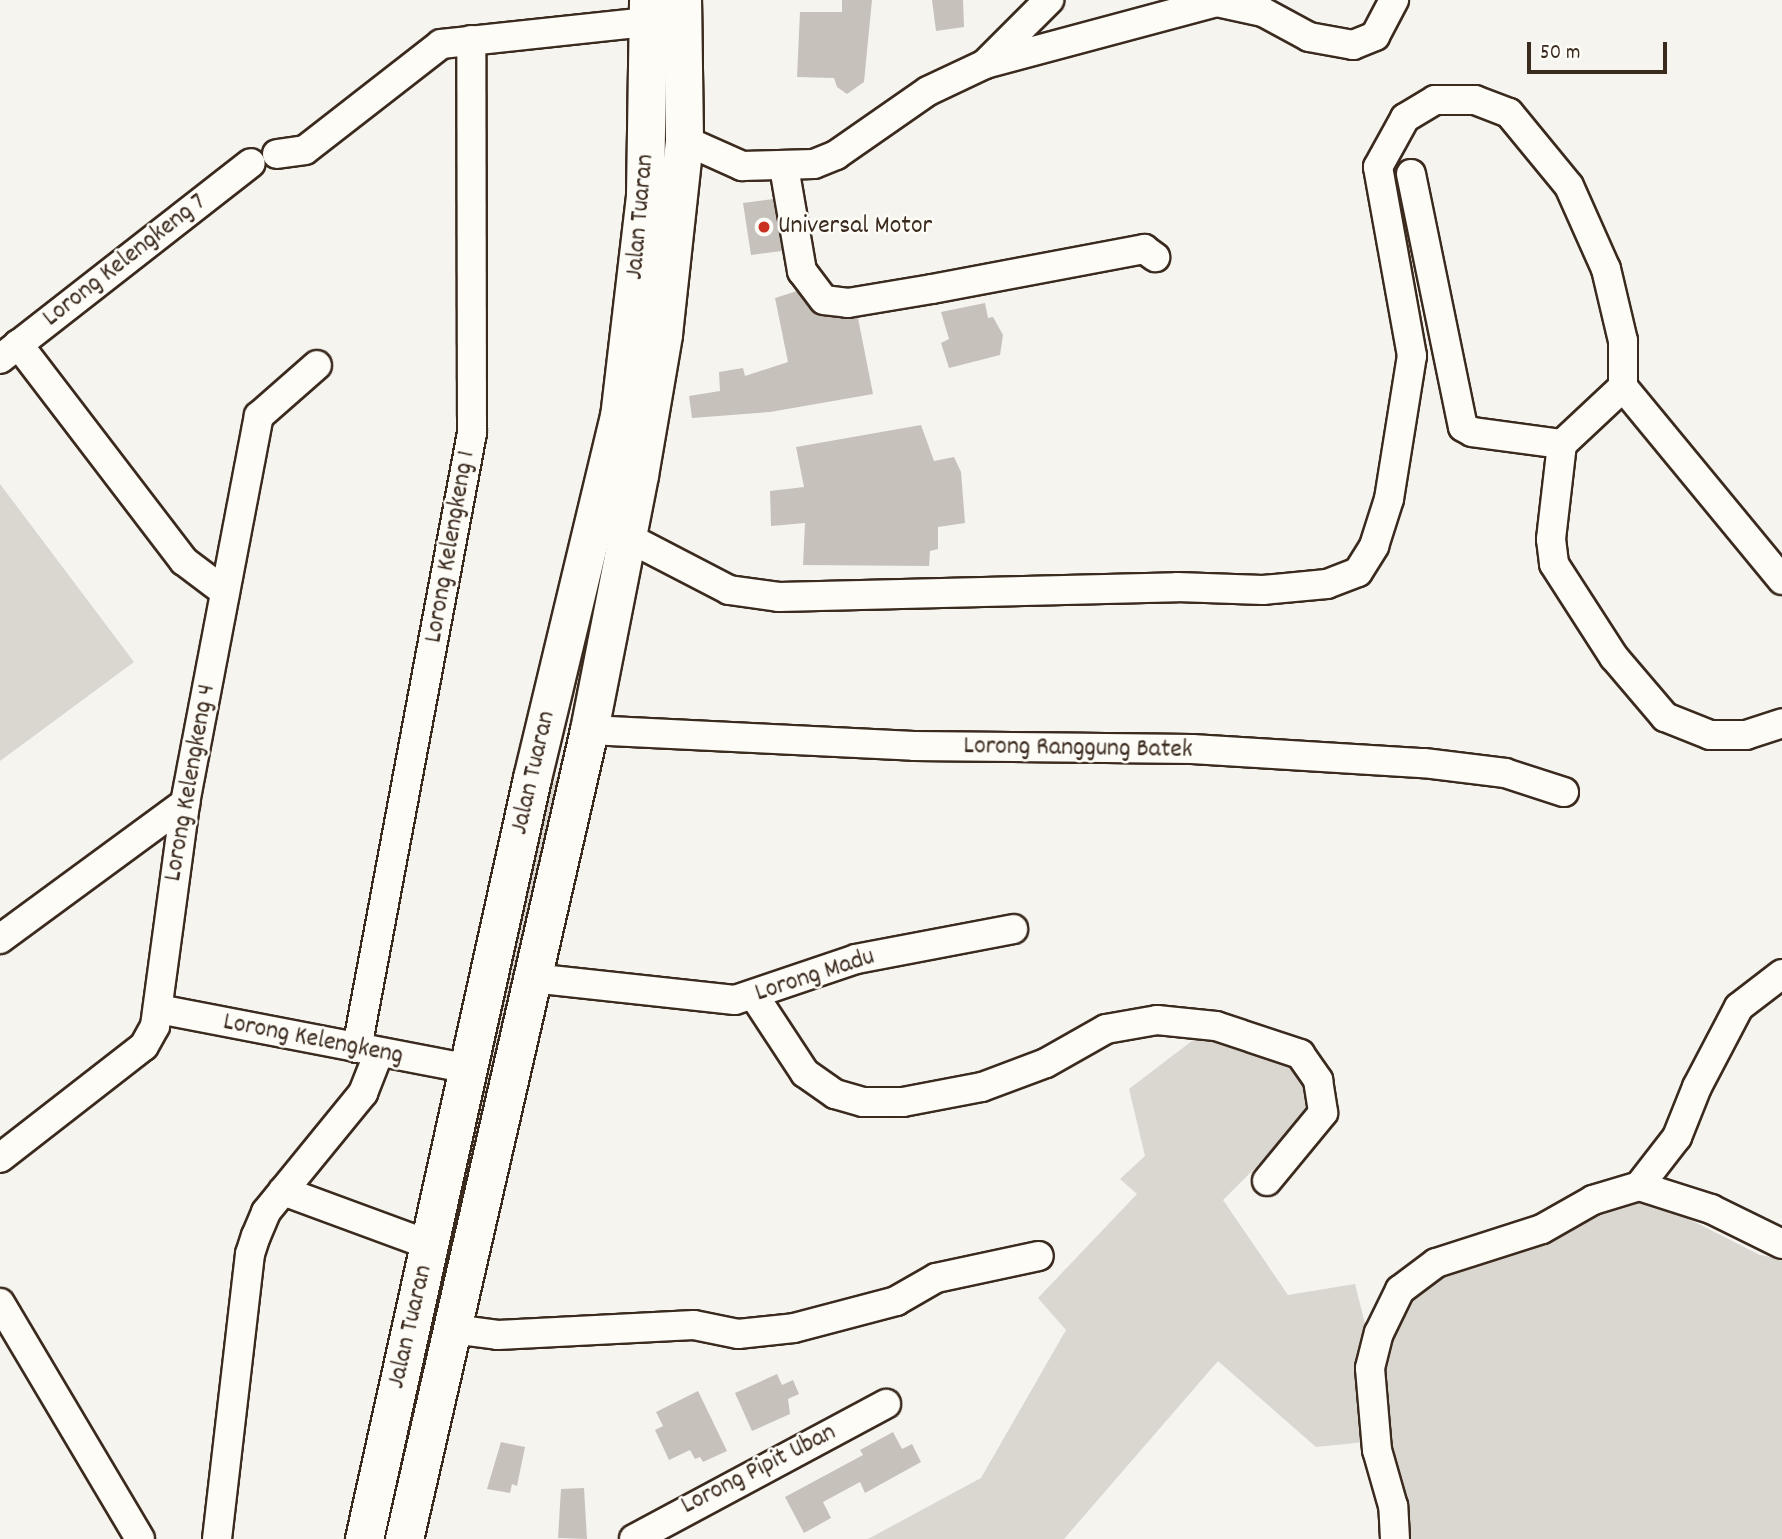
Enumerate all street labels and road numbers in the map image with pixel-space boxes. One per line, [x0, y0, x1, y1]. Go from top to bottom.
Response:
street label: Jalan Tuaran [620, 153, 662, 281]
street label: Lorong Kelengkeng 7 [37, 188, 213, 334]
street label: Lorong Kelengkeng 1 [419, 449, 483, 645]
street label: Lorong Kelengkeng 4 [158, 682, 224, 884]
street label: Jalan Tuaran [505, 708, 563, 838]
street label: Lorong Ranggung Batek [963, 731, 1193, 767]
street label: Lorong Madu [751, 942, 879, 1010]
street label: Lorong Kelengkeng [220, 1007, 406, 1073]
street label: Jalan Tuaran [382, 1262, 440, 1392]
street label: Lorong Pipit Uban [676, 1418, 842, 1522]

